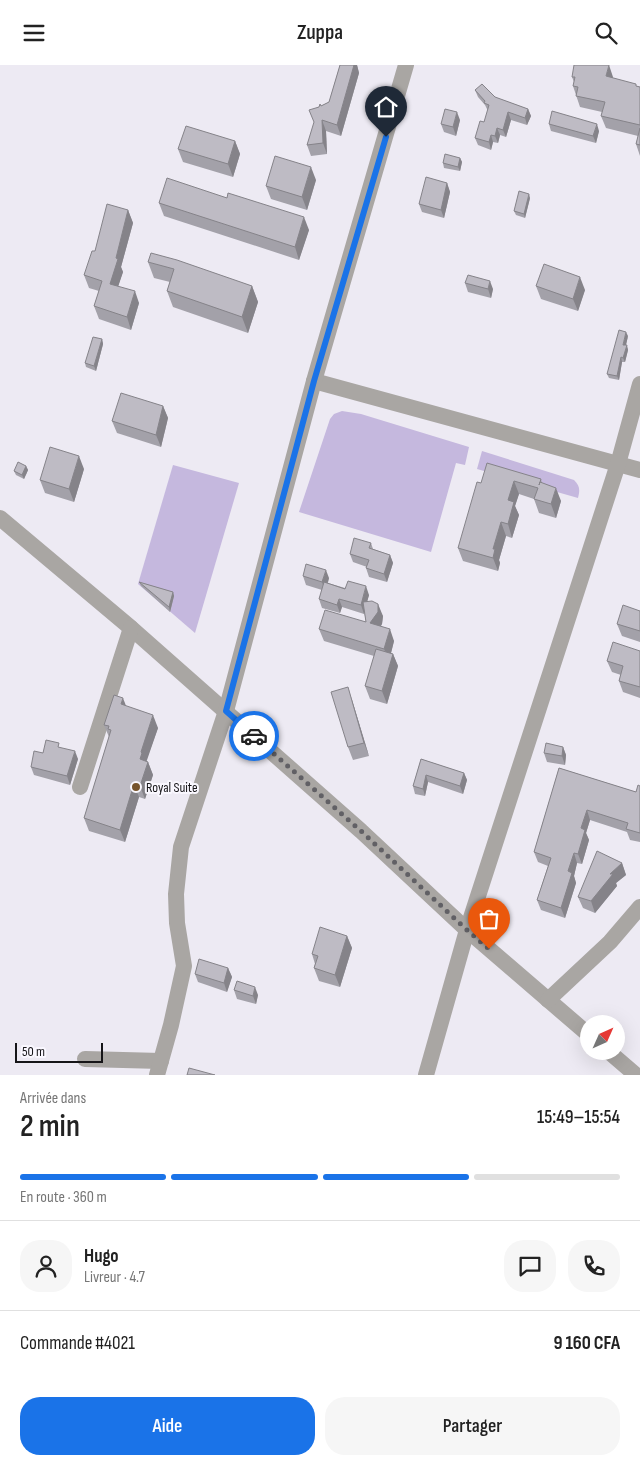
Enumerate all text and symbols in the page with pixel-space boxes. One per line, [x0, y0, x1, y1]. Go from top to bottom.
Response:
icon: menu [20, 19, 48, 47]
text: Zuppa [297, 19, 343, 46]
icon: search [592, 19, 620, 47]
pin [365, 86, 407, 137]
icon: home [372, 93, 400, 121]
courier [229, 711, 279, 761]
icon: car [240, 722, 268, 750]
place label: Royal Suite [146, 779, 198, 796]
marker: Royal Suite [130, 781, 142, 793]
pin [468, 898, 510, 949]
icon: bag [475, 905, 503, 933]
north arrow [580, 1015, 625, 1060]
map controls [580, 1015, 625, 1060]
scale bar [15, 1040, 102, 1063]
text: 50 m [22, 1043, 45, 1060]
text: Arrivée dans [20, 1089, 86, 1108]
text: 15:49–15:54 [537, 1106, 620, 1129]
text: 2 min [20, 1107, 80, 1146]
text: En route · 360 m [20, 1188, 107, 1207]
button: person [20, 1240, 72, 1292]
button: chat [504, 1240, 556, 1292]
button: phone [568, 1240, 620, 1292]
text: Hugo [84, 1245, 119, 1268]
text: Livreur · 4.7 [84, 1268, 145, 1287]
text: Commande #4021 [20, 1332, 135, 1355]
text: 9 160 CFA [553, 1332, 620, 1355]
button: Aide [20, 1397, 315, 1455]
button: Partager [325, 1397, 620, 1455]

